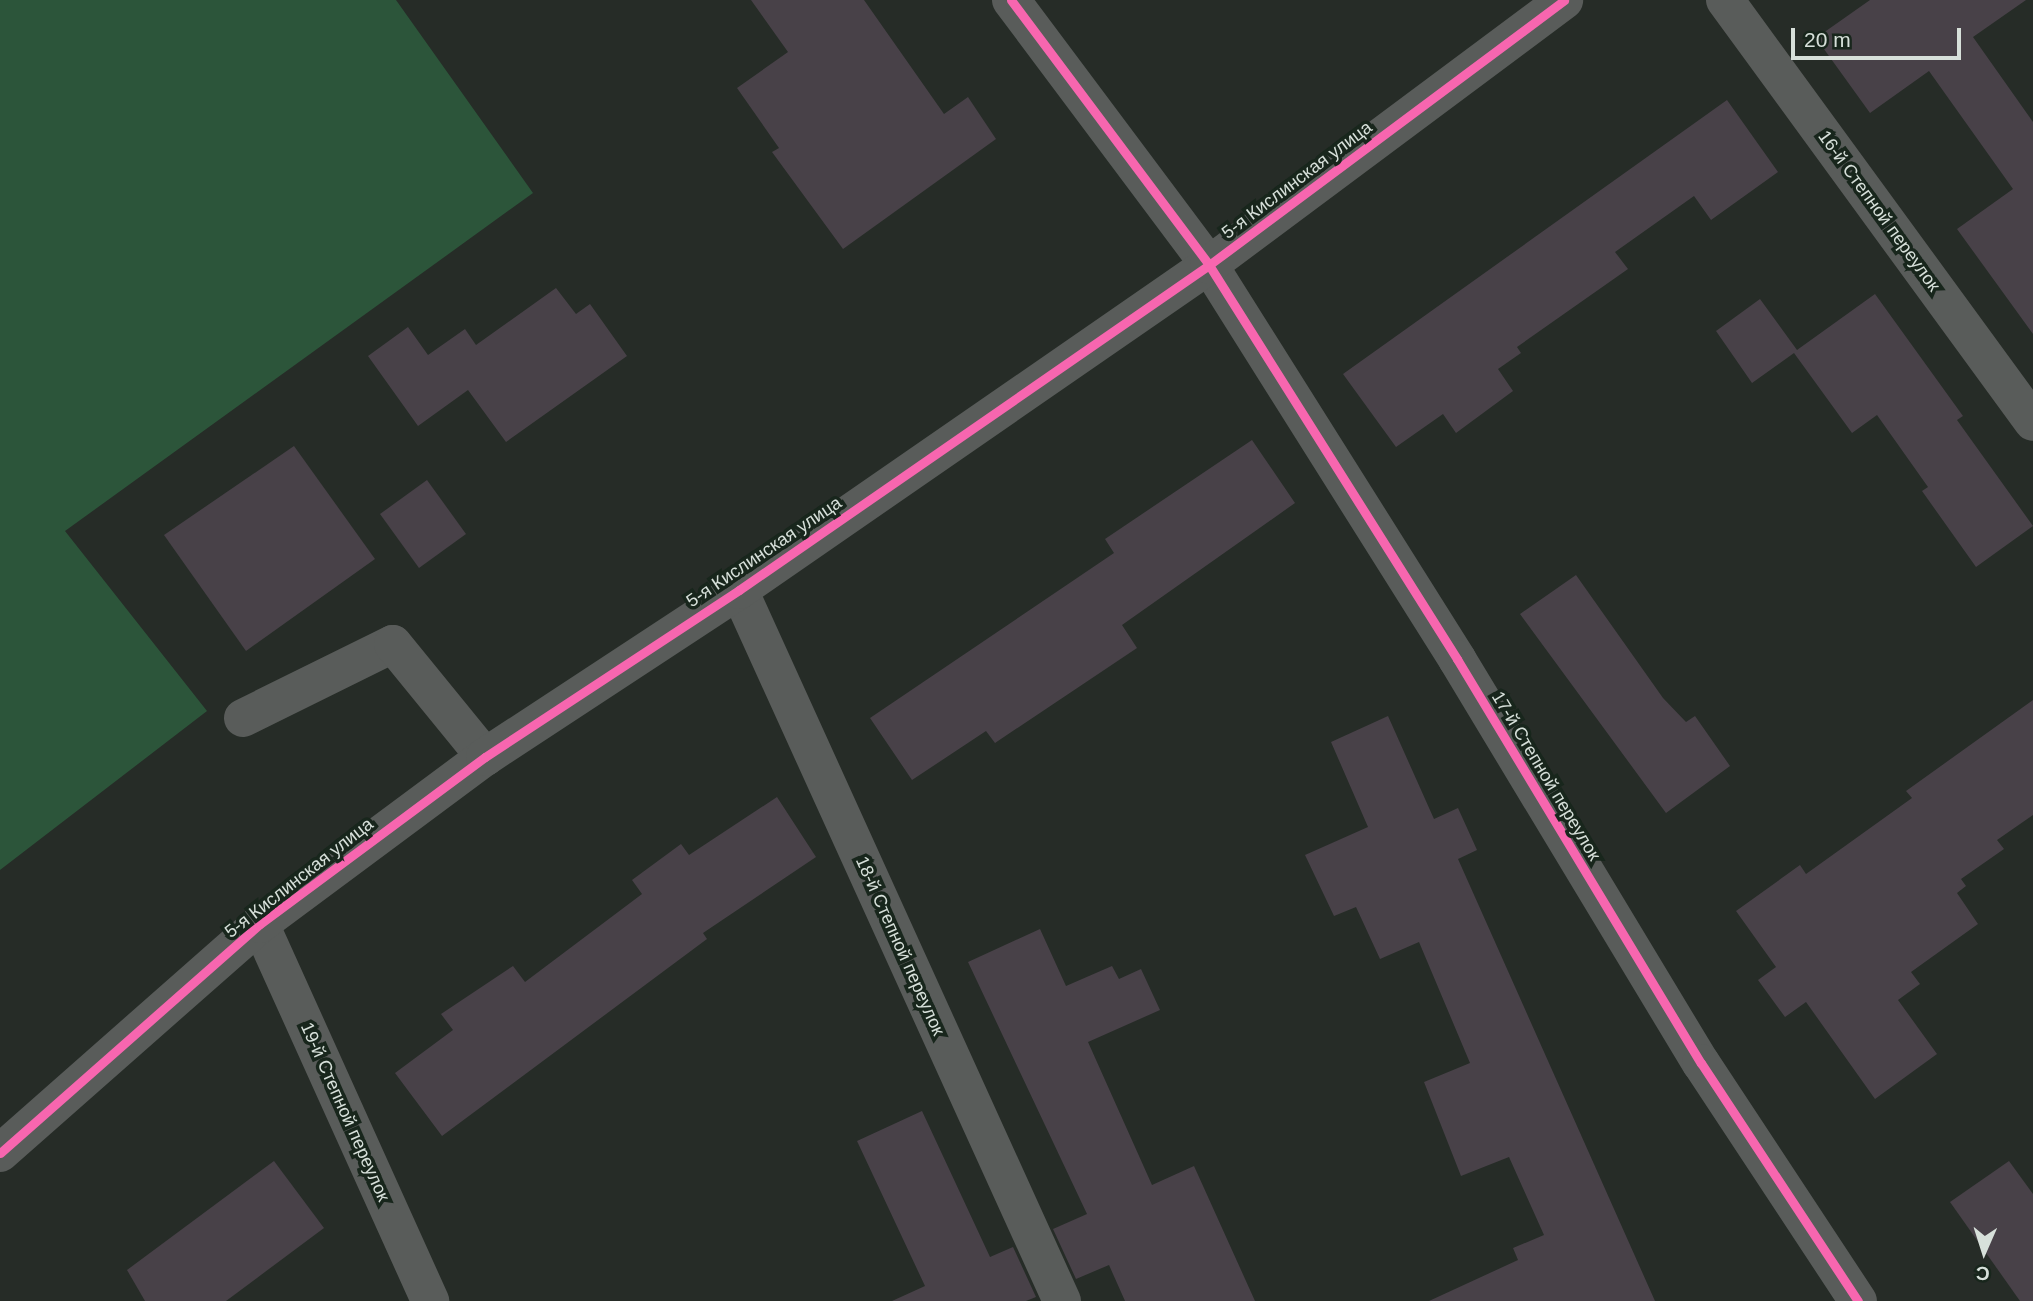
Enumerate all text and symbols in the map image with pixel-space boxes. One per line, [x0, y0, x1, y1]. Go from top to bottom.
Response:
scale bar [1795, 14, 1965, 58]
text: 20 m [1804, 28, 1851, 51]
street label: 5-я Кислинская улица [1218, 117, 1376, 243]
street label: 16-й Степной переулок [1813, 126, 1945, 296]
street label: 5-я Кислинская улица [682, 492, 846, 612]
street label: 17-й Степной переулок [1487, 687, 1605, 865]
street label: 5-я Кислинская улица [221, 813, 377, 943]
street label: 18-й Степной переулок [851, 853, 949, 1039]
street label: 19-й Степной переулок [296, 1019, 394, 1205]
north arrow [1949, 1217, 2019, 1287]
text: С [1975, 1263, 1990, 1284]

